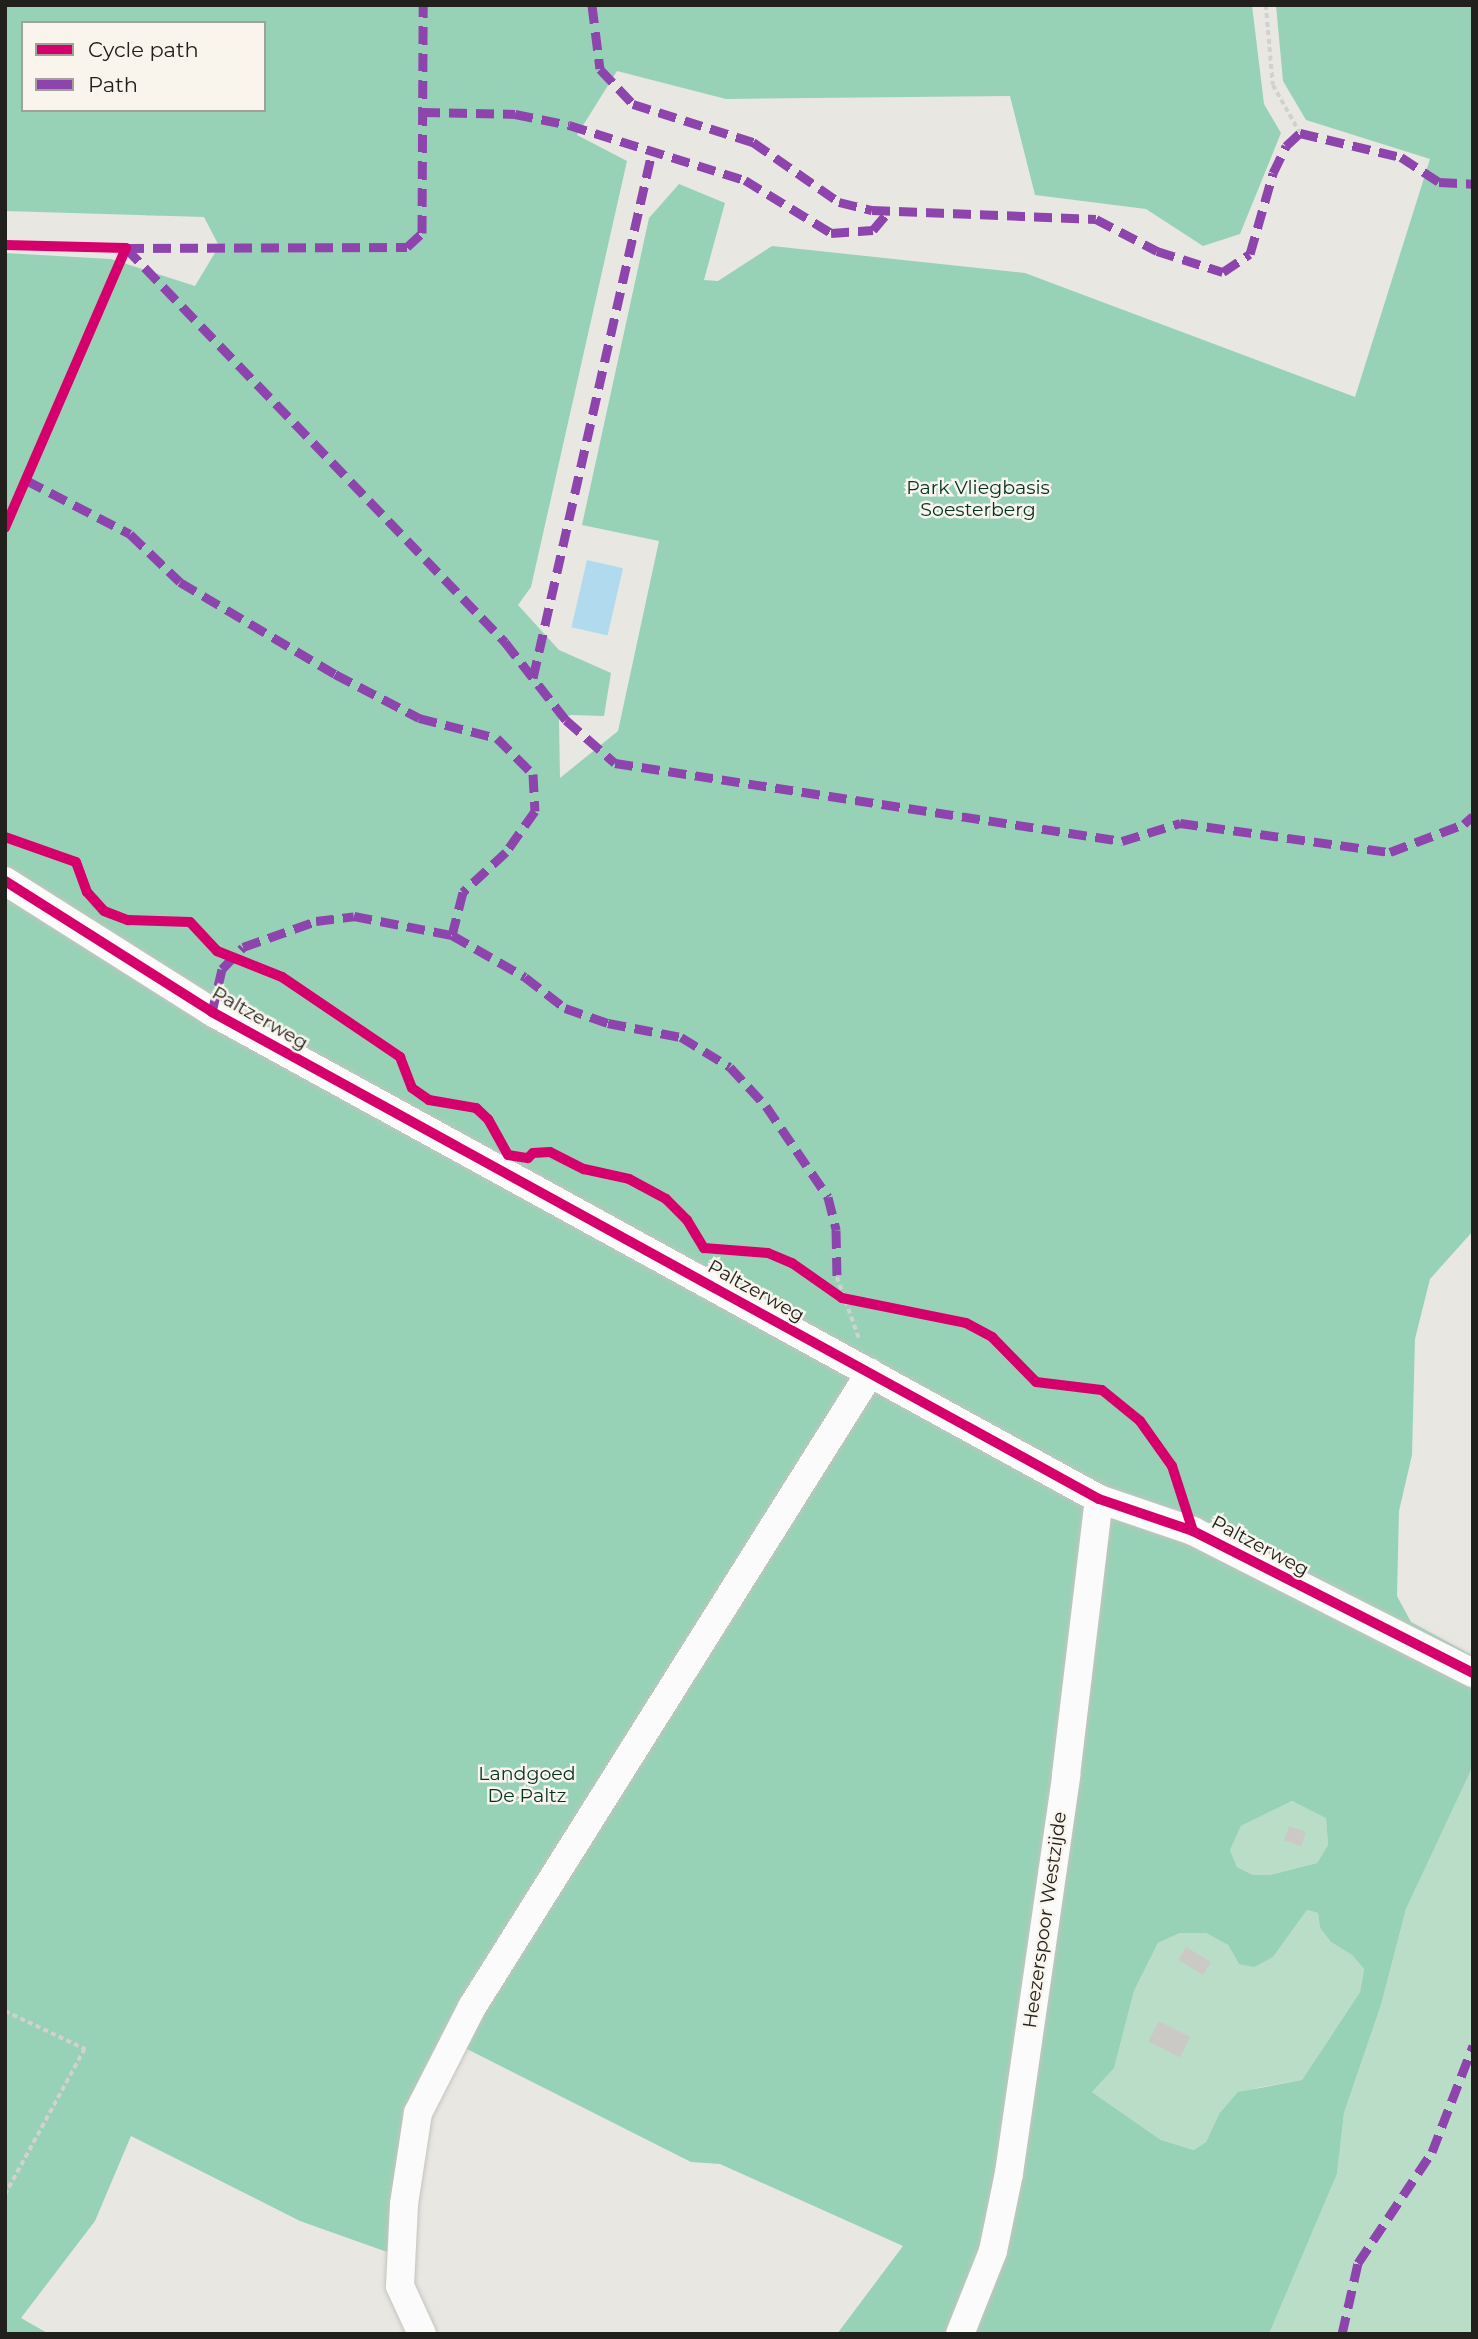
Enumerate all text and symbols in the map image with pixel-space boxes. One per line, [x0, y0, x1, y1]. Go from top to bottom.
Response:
legend [21, 21, 266, 112]
text: Cycle path [88, 37, 199, 62]
text: Path [88, 72, 138, 97]
park label: Park Vliegbasis Soesterberg [906, 477, 1050, 521]
street label: Paltzerweg [208, 981, 312, 1055]
street label: Paltzerweg [704, 1255, 808, 1327]
street label: Paltzerweg [1207, 1511, 1313, 1581]
park label: Landgoed De Paltz [478, 1763, 576, 1807]
street label: Heezerspoor Westzijde [1019, 1810, 1071, 2030]

